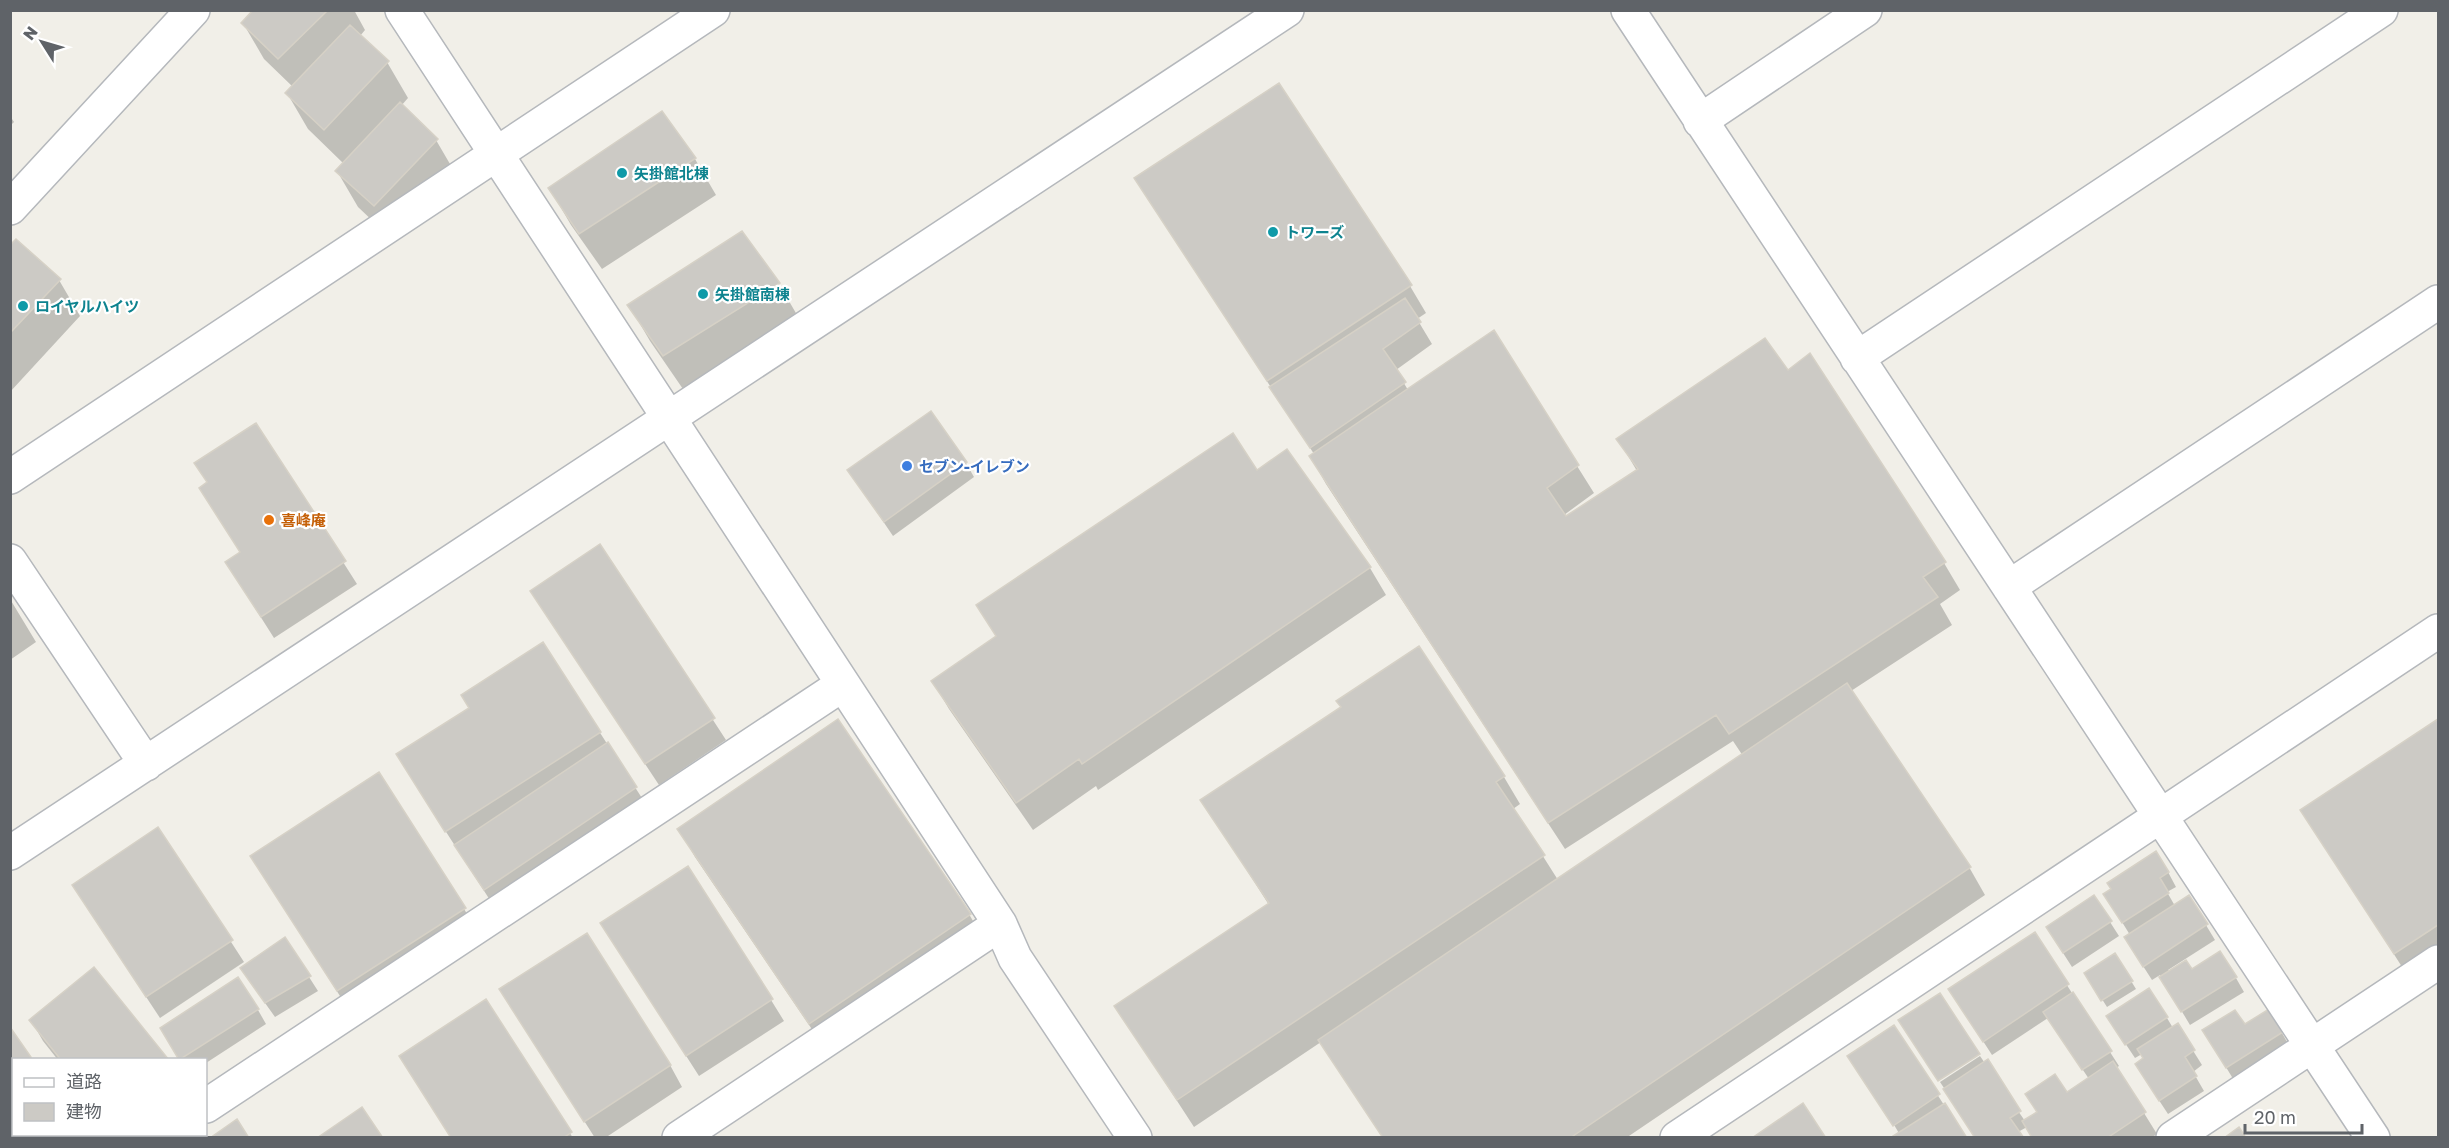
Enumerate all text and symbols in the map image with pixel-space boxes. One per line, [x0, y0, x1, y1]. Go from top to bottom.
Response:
north arrow [12, 12, 72, 72]
text: N [18, 22, 42, 44]
place label: 矢掛館北棟 [634, 164, 709, 182]
marker: 矢掛館北棟 [615, 166, 629, 180]
place label: トワーズ [1285, 223, 1344, 241]
marker: トワーズ [1266, 225, 1280, 239]
place label: 矢掛館南棟 [715, 285, 790, 303]
marker: 矢掛館南棟 [696, 287, 710, 301]
place label: ロイヤルハイツ [35, 297, 139, 315]
marker: ロイヤルハイツ [16, 299, 30, 313]
place label: セブン-イレブン [919, 457, 1030, 475]
marker: セブン-イレブン [900, 459, 914, 473]
place label: 喜峰庵 [281, 511, 326, 529]
marker: 喜峰庵 [262, 513, 276, 527]
legend [12, 1058, 207, 1136]
text: 道路 [66, 1070, 102, 1092]
scale bar [2245, 1097, 2362, 1135]
text: 建物 [66, 1100, 102, 1122]
text: 20 m [2254, 1106, 2296, 1128]

